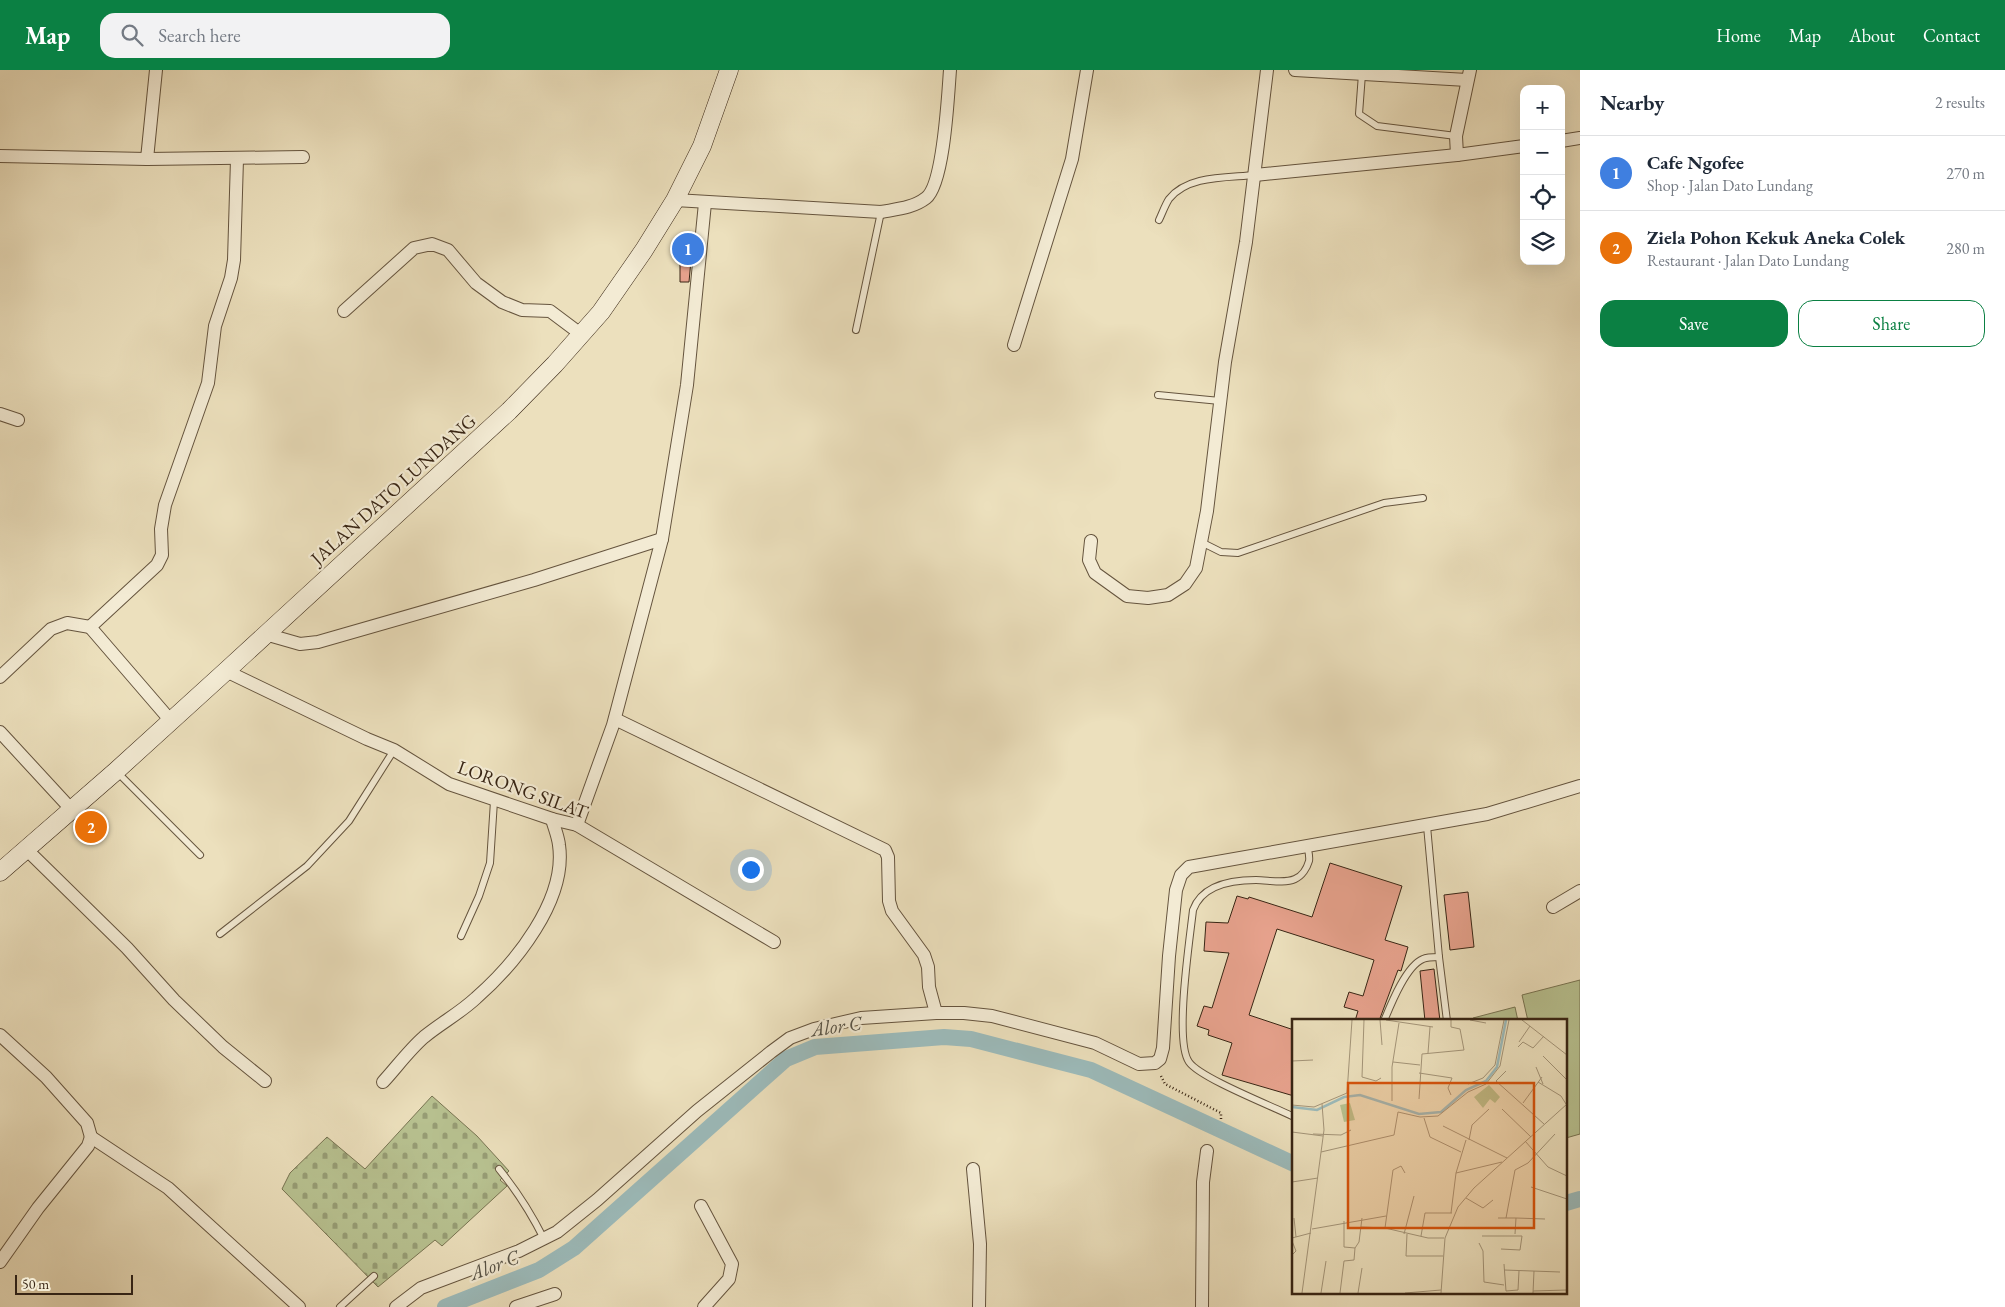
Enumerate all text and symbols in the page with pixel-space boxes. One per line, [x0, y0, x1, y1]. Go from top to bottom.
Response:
search box [100, 13, 450, 58]
text: Map [25, 20, 70, 51]
icon: search [118, 21, 146, 49]
text: Search here [158, 23, 241, 48]
text: Home [1716, 24, 1761, 47]
text: Map [1789, 24, 1821, 47]
text: About [1849, 24, 1895, 47]
text: Contact [1923, 24, 1980, 47]
map controls [1520, 85, 1565, 265]
button: + [1520, 85, 1565, 130]
text: Nearby [1600, 89, 1664, 116]
text: 2 results [1935, 92, 1985, 113]
button: − [1520, 130, 1565, 175]
text: Cafe Ngofee [1647, 150, 1744, 175]
text: 1 [1612, 163, 1620, 184]
text: 270 m [1946, 163, 1985, 184]
button: locate [1520, 175, 1565, 220]
text: Shop · Jalan Dato Lundang [1647, 175, 1813, 196]
button: layers [1520, 220, 1565, 265]
text: Ziela Pohon Kekuk Aneka Colek [1647, 225, 1905, 250]
pin: 1 [672, 230, 704, 268]
text: 2 [1612, 238, 1620, 259]
text: 280 m [1946, 238, 1985, 259]
text: Restaurant · Jalan Dato Lundang [1647, 250, 1849, 271]
button: Save [1600, 300, 1788, 347]
button: Share [1798, 300, 1985, 347]
street label: JALAN DATO LUNDANG [304, 408, 481, 572]
street label: LORONG SILAT [454, 754, 592, 825]
pin: 2 [75, 808, 107, 846]
your location [738, 857, 764, 883]
water label: Alor C [807, 1009, 865, 1043]
inset map [1292, 1019, 1568, 1294]
water label: Alor C [464, 1243, 525, 1287]
scale bar [15, 1272, 132, 1295]
text: 50 m [22, 1275, 49, 1293]

